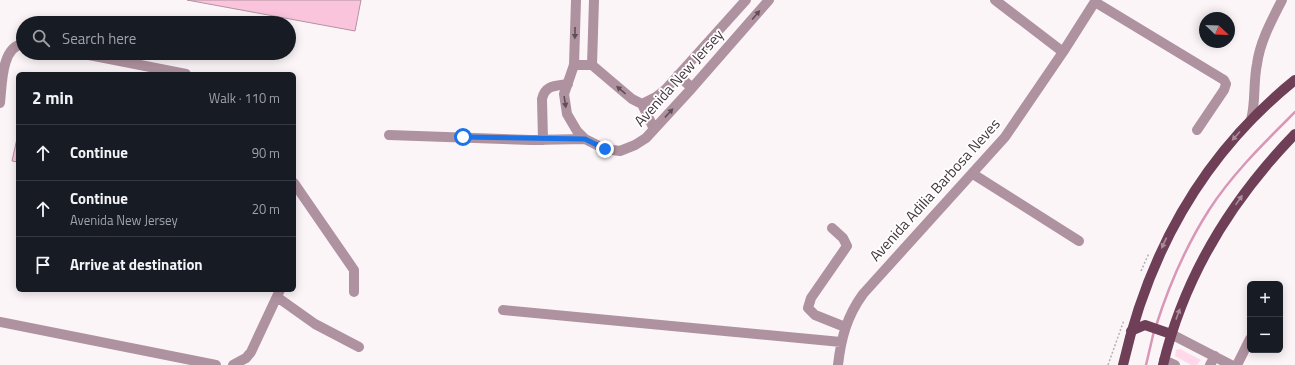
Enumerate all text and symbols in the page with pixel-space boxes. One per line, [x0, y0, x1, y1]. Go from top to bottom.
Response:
one-way arrow [751, 10, 760, 21]
north arrow [1199, 12, 1235, 48]
search box [16, 16, 296, 60]
street label: Avenida New Jersey [628, 24, 729, 132]
icon: search [30, 27, 52, 49]
text: Search here [62, 27, 136, 50]
one-way arrow [572, 27, 578, 40]
text: 2 min [32, 85, 73, 111]
one-way arrow [616, 85, 626, 94]
text: Walk · 110 m [209, 88, 280, 108]
one-way arrow [562, 96, 568, 108]
one-way arrow [665, 108, 674, 118]
street label: Avenida Adilia Barbosa Neves [864, 113, 1005, 266]
route start [454, 128, 472, 146]
one-way arrow [1232, 131, 1241, 141]
route end [596, 140, 614, 158]
text: Continue [70, 141, 128, 164]
icon: ahead [32, 142, 54, 164]
text: 90 m [252, 143, 280, 163]
text: Continue [70, 187, 128, 210]
one-way arrow [1235, 194, 1243, 205]
icon: ahead [32, 198, 54, 220]
text: 20 m [252, 199, 280, 219]
text: Avenida New Jersey [70, 210, 178, 230]
one-way arrow [1161, 238, 1167, 249]
text: Arrive at destination [70, 253, 203, 276]
icon: arrive [32, 254, 54, 276]
map controls [1247, 281, 1283, 353]
button: + [1247, 281, 1283, 317]
one-way arrow [1176, 308, 1182, 320]
button: − [1247, 317, 1283, 353]

